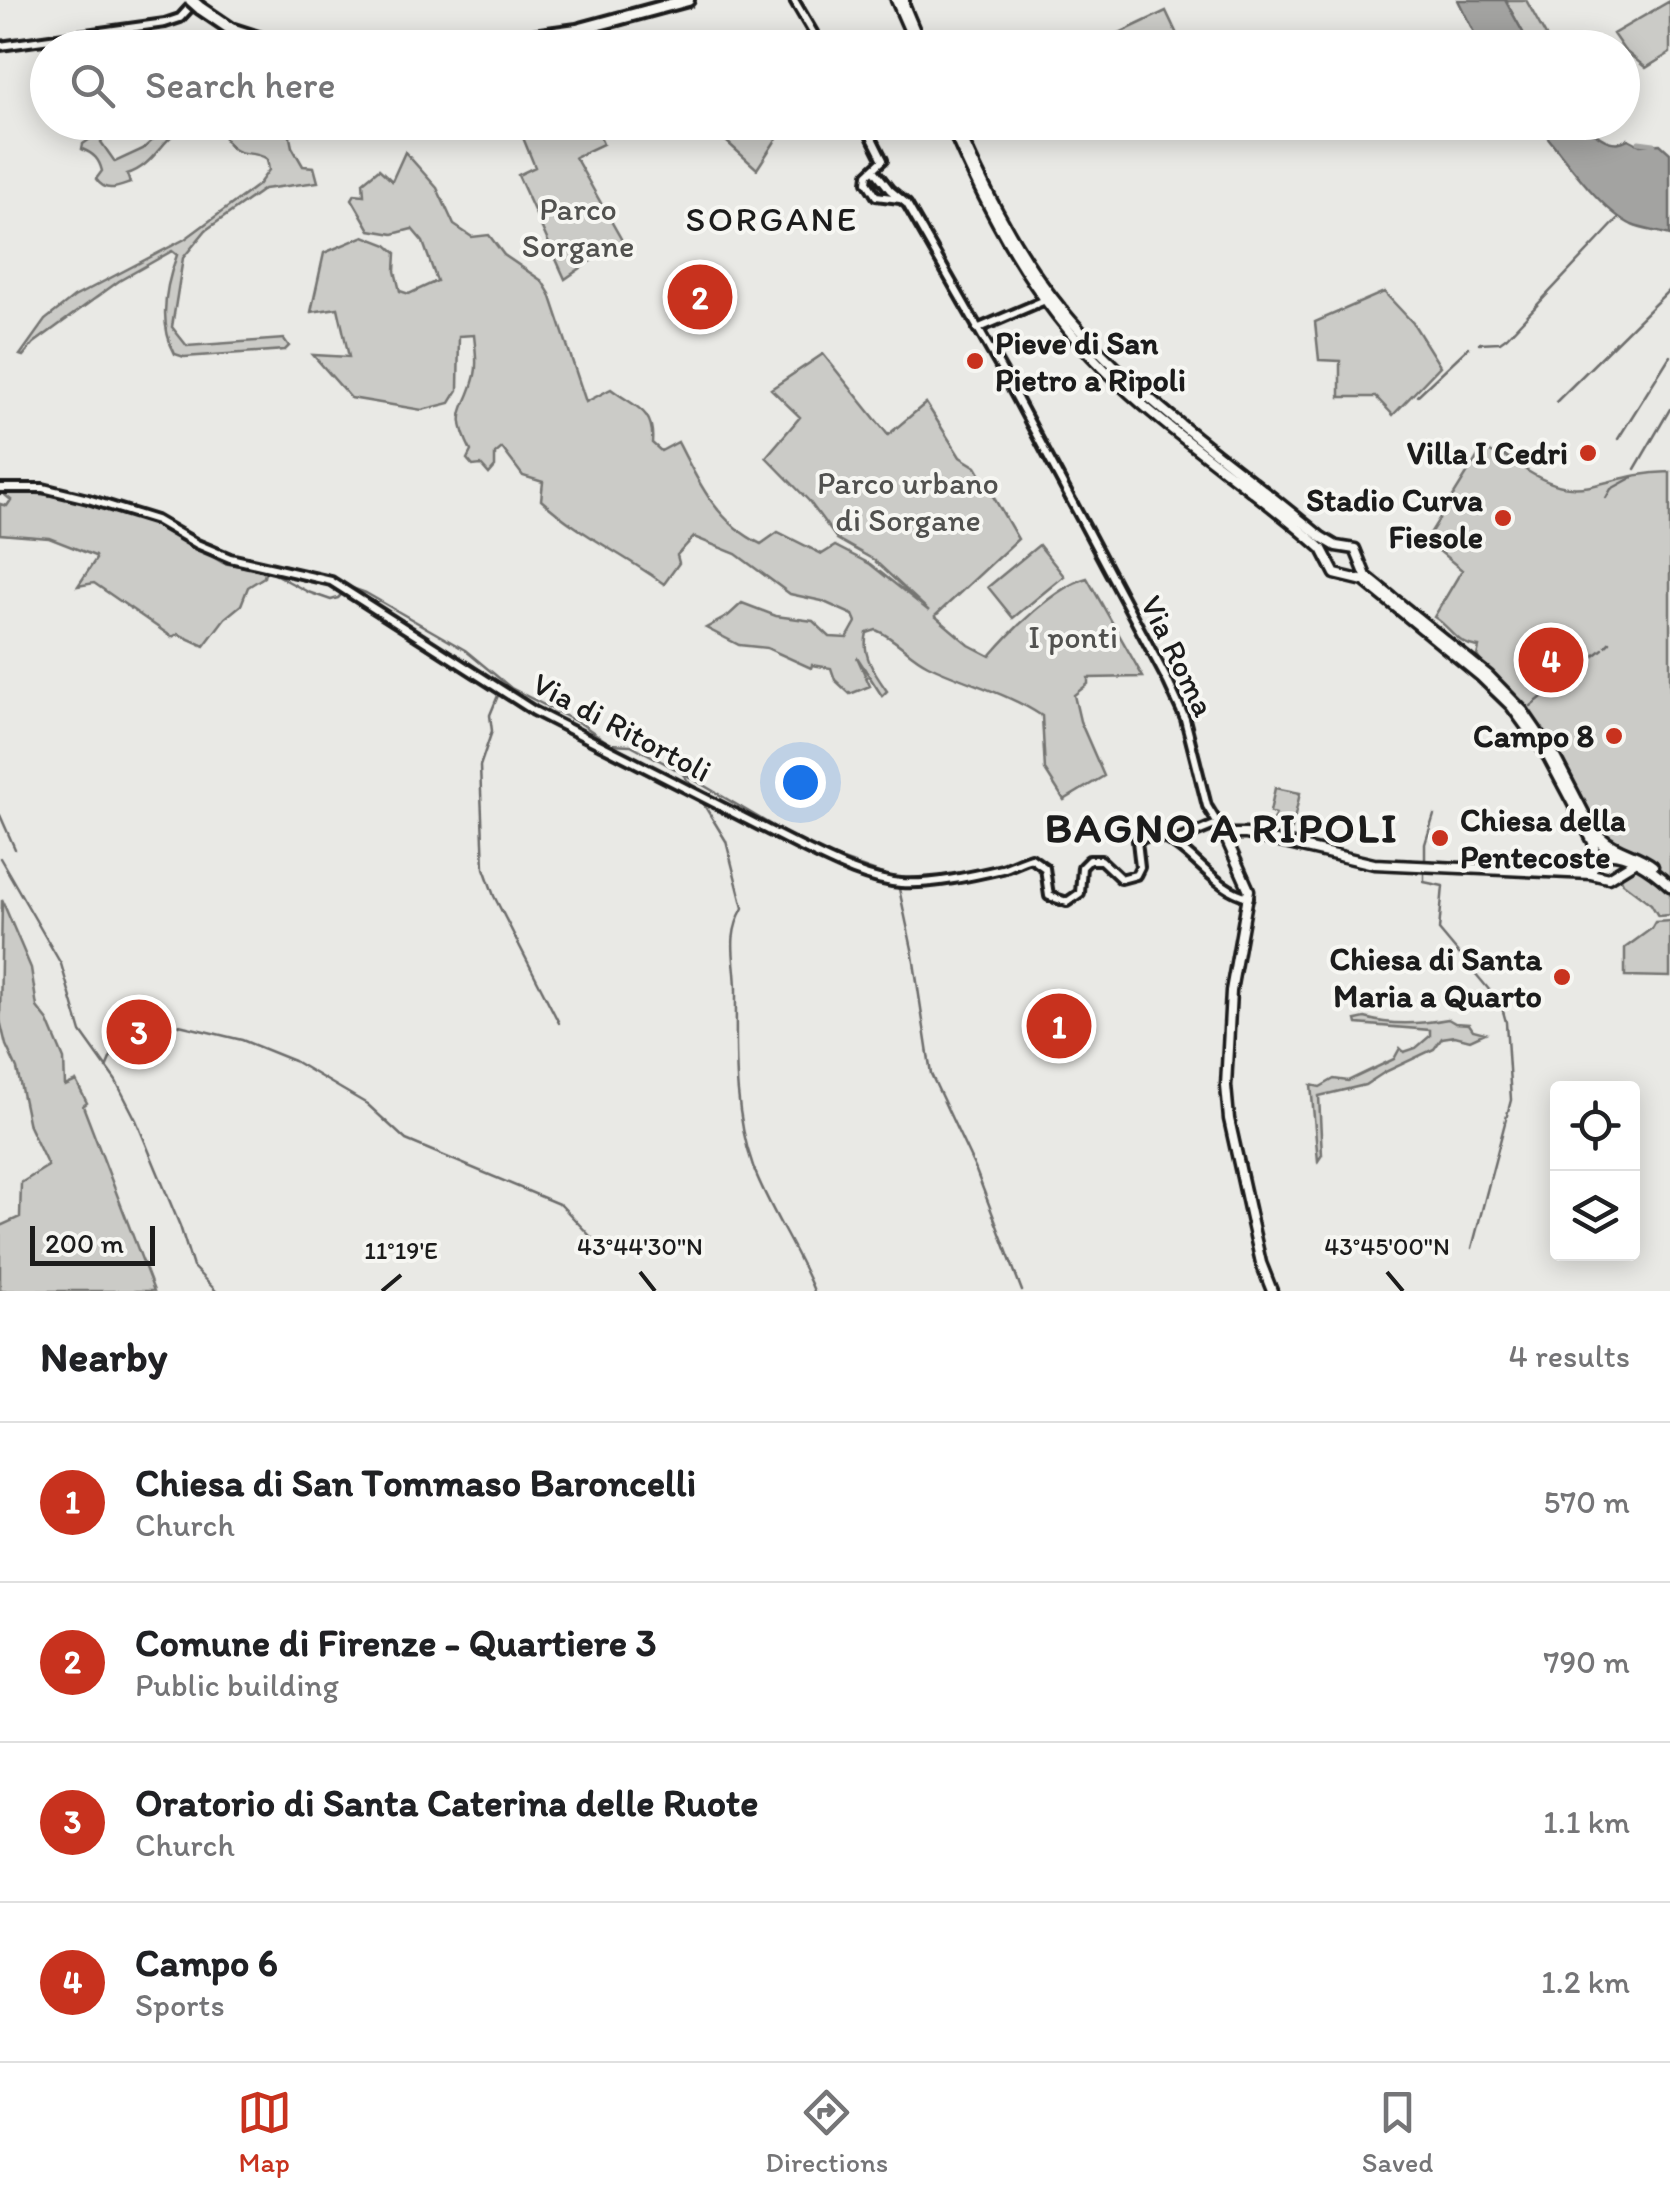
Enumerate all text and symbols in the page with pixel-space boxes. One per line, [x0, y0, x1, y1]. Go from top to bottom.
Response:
search box [30, 30, 1640, 140]
icon: search [65, 58, 120, 113]
text: Search here [145, 62, 336, 108]
park label: Parco Sorgane [522, 190, 634, 265]
district label: SORGANE [685, 198, 859, 240]
pin: 2 [668, 260, 732, 334]
place label: Pieve di San Pietro a Ripoli [995, 324, 1186, 399]
marker: Pieve di San Pietro a Ripoli [964, 350, 986, 372]
place label: Villa I Cedri [1407, 434, 1568, 472]
marker: Villa I Cedri [1577, 442, 1599, 464]
park label: Parco urbano di Sorgane [817, 464, 999, 539]
place label: Stadio Curva Fiesole [1306, 481, 1483, 556]
marker: Stadio Curva Fiesole [1492, 507, 1514, 529]
street label: Via Roma [1133, 589, 1224, 723]
park label: I ponti [1028, 618, 1118, 656]
pin: 4 [1518, 622, 1584, 698]
street label: Via di Ritortoli [526, 664, 718, 790]
place label: Campo 8 [1473, 717, 1594, 755]
marker: Campo 8 [1603, 725, 1625, 747]
your location [775, 757, 826, 808]
place label: Chiesa della Pentecoste [1460, 801, 1626, 876]
district label: BAGNO A RIPOLI [1045, 802, 1399, 853]
marker: Chiesa della Pentecoste [1429, 827, 1451, 849]
place label: Chiesa di Santa Maria a Quarto [1330, 940, 1542, 1015]
marker: Chiesa di Santa Maria a Quarto [1551, 966, 1573, 988]
pin: 1 [1026, 988, 1092, 1064]
pin: 3 [106, 994, 172, 1070]
map controls [1550, 1081, 1640, 1261]
button: locate [1550, 1081, 1640, 1171]
button: layers [1550, 1171, 1640, 1261]
scale bar [30, 1221, 155, 1266]
text: 200 m [45, 1226, 124, 1260]
text: 43°44'30"N [577, 1231, 703, 1261]
text: 43°45'00"N [1324, 1231, 1450, 1261]
text: 11°19'E [364, 1235, 438, 1265]
text: Nearby [40, 1331, 167, 1382]
text: 4 results [1509, 1337, 1630, 1375]
text: Chiesa di San Tommaso Baroncelli [135, 1460, 696, 1506]
text: 1 [65, 1483, 80, 1521]
text: 570 m [1544, 1483, 1630, 1521]
text: Church [135, 1506, 235, 1544]
text: Comune di Firenze - Quartiere 3 [135, 1620, 656, 1666]
text: 2 [64, 1643, 81, 1681]
text: 790 m [1544, 1643, 1630, 1681]
text: Public building [135, 1666, 339, 1704]
text: Oratorio di Santa Caterina delle Ruote [135, 1780, 758, 1826]
text: 3 [64, 1803, 81, 1841]
text: 1.1 km [1543, 1803, 1630, 1841]
text: Church [135, 1826, 235, 1864]
text: Campo 6 [135, 1940, 278, 1986]
text: 4 [63, 1963, 82, 2001]
text: 1.2 km [1541, 1963, 1630, 2001]
text: Sports [135, 1986, 225, 2024]
tab: Map [237, 2085, 292, 2179]
tab: Directions [765, 2085, 888, 2179]
tab: Saved [1362, 2085, 1433, 2179]

